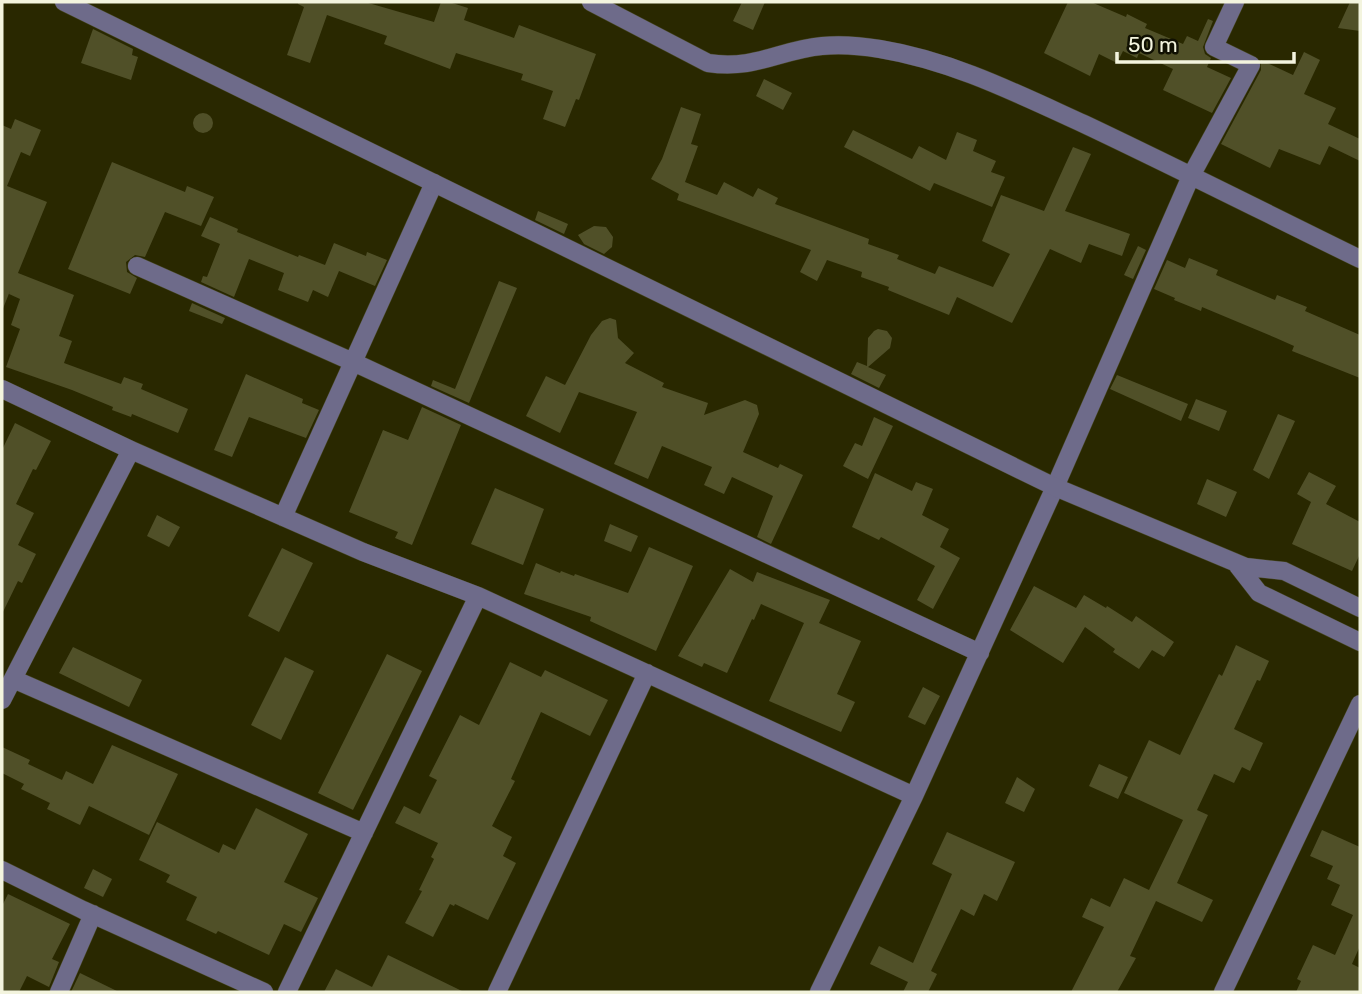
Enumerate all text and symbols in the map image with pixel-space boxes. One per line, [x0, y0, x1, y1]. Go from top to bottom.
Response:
scale bar [1117, 21, 1294, 65]
text: 50 m [1128, 32, 1178, 57]

